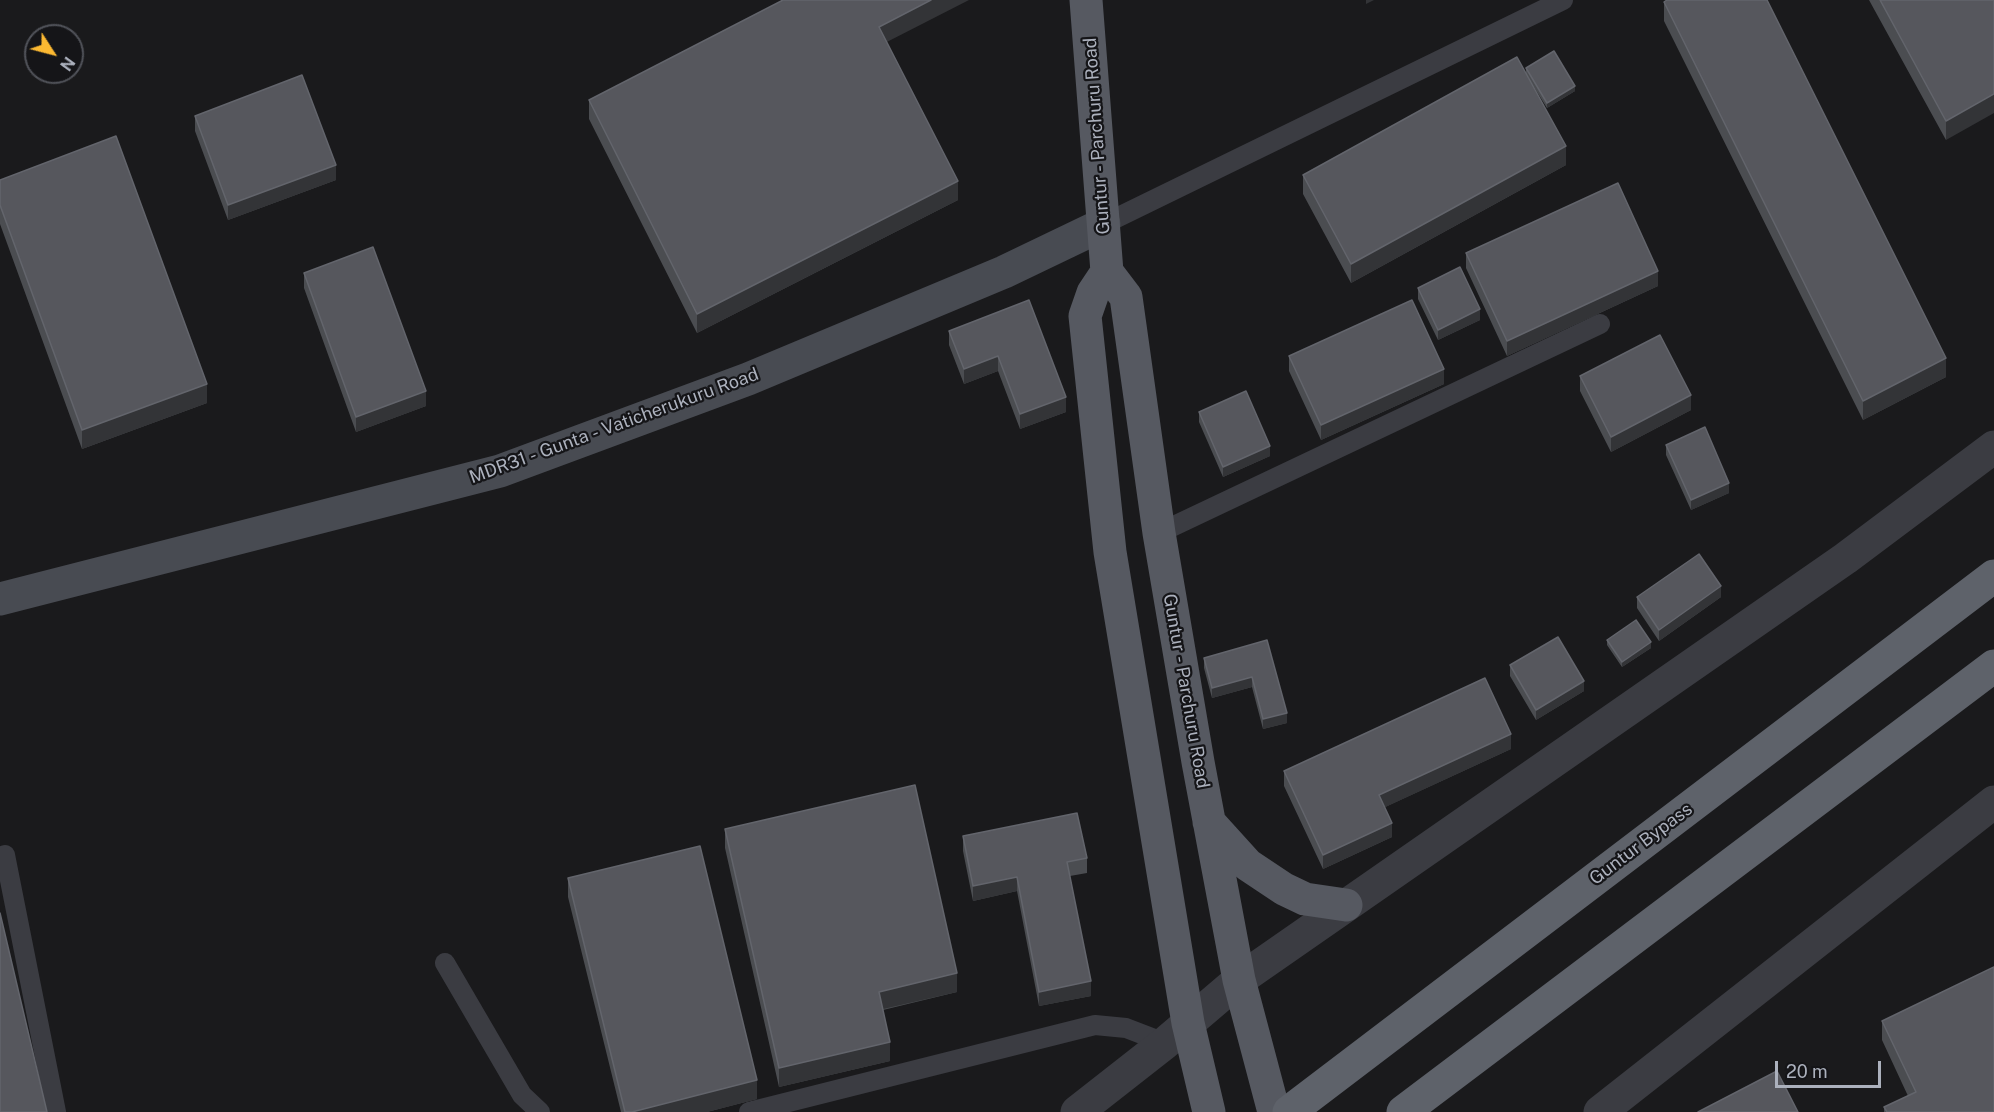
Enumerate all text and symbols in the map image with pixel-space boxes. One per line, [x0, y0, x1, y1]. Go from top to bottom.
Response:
north arrow [24, 24, 84, 84]
street label: Guntur - Parchuru Road [1079, 37, 1115, 235]
text: N [56, 53, 79, 74]
street label: MDR31 - Gunta - Vaticherukuru Road [466, 363, 762, 489]
street label: Guntur - Parchuru Road [1158, 592, 1214, 790]
street label: Guntur Bypass [1585, 798, 1697, 890]
scale bar [1778, 1049, 1884, 1087]
text: 20 m [1786, 1061, 1828, 1082]

